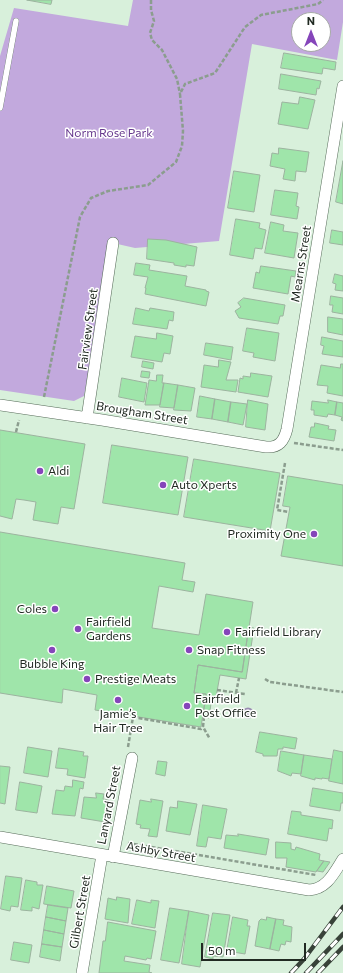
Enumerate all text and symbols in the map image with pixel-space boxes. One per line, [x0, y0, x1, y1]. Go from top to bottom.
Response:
north arrow [291, 12, 331, 52]
text: N [307, 14, 315, 27]
park label: Norm Rose Park [65, 126, 153, 140]
street label: Mearns Street [288, 225, 314, 303]
street label: Fairview Street [75, 287, 101, 371]
street label: Brougham Street [95, 399, 189, 427]
place label: Aldi [48, 464, 69, 478]
marker: Aldi [35, 466, 45, 476]
place label: Auto Xperts [171, 478, 237, 492]
marker: Auto Xperts [158, 480, 168, 490]
place label: Proximity One [228, 527, 306, 541]
marker: Proximity One [309, 529, 319, 539]
place label: Coles [17, 602, 47, 616]
marker: Coles [50, 604, 60, 614]
place label: Fairfield Gardens [86, 615, 131, 643]
marker: Fairfield Gardens [73, 624, 83, 634]
place label: Fairfield Library [235, 625, 321, 639]
marker: Fairfield Library [222, 627, 232, 637]
place label: Snap Fitness [197, 643, 266, 657]
marker: Bubble King [47, 645, 57, 655]
marker: Snap Fitness [184, 645, 194, 655]
place label: Bubble King [20, 657, 84, 671]
place label: Prestige Meats [95, 672, 176, 686]
marker: Prestige Meats [82, 674, 92, 684]
place label: Fairfield Post Office [195, 692, 256, 720]
marker: Jamie’s Hair Tree [113, 695, 123, 705]
marker: Fairfield Post Office [182, 701, 192, 711]
place label: Jamie’s Hair Tree [93, 707, 143, 735]
street label: Lanyard Street [94, 764, 124, 846]
street label: Ashby Street [125, 839, 197, 865]
street label: Gilbert Street [66, 874, 94, 950]
scale bar [203, 935, 308, 961]
text: 50 m [208, 943, 236, 957]

